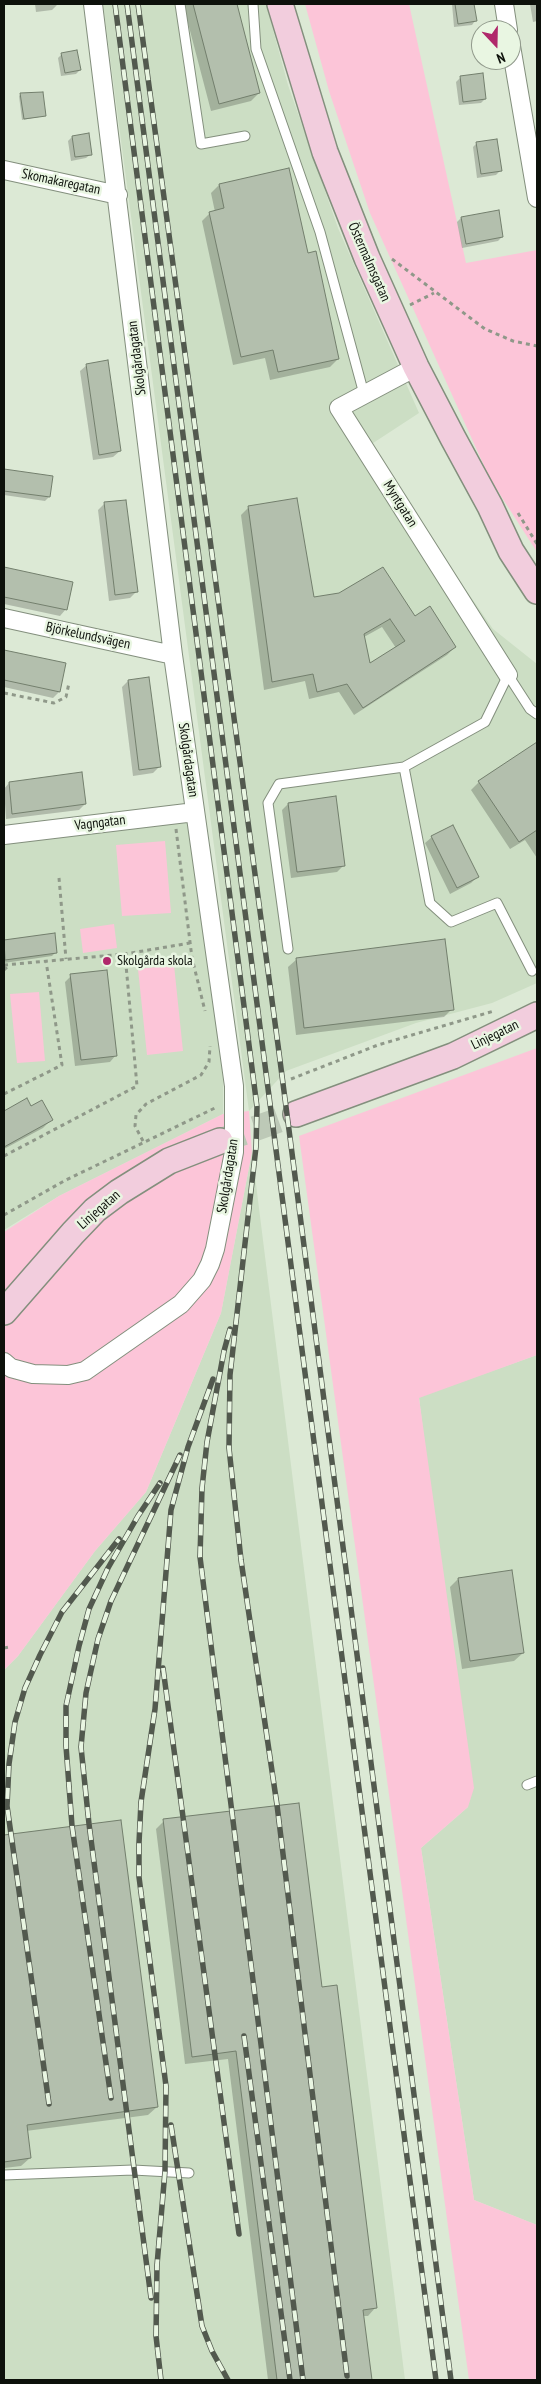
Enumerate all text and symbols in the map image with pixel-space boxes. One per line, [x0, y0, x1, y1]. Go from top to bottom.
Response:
north arrow [471, 20, 521, 70]
text: N [494, 48, 508, 68]
street label: Skomakaregatan [20, 165, 102, 199]
street label: Östermalmsgatan [344, 220, 394, 304]
street label: Skolgårdagatan [124, 320, 150, 396]
street label: Myntgatan [379, 478, 421, 530]
street label: Björkelundsvägen [44, 619, 132, 653]
street label: Skolgårdagatan [174, 722, 202, 798]
street label: Vagngatan [74, 812, 126, 834]
place label: Skolgårda skola [117, 953, 193, 969]
marker: Skolgårda skola [101, 955, 113, 967]
street label: Linjegatan [468, 1016, 522, 1054]
street label: Skolgårdagatan [214, 1138, 242, 1214]
street label: Linjegatan [74, 1187, 124, 1233]

